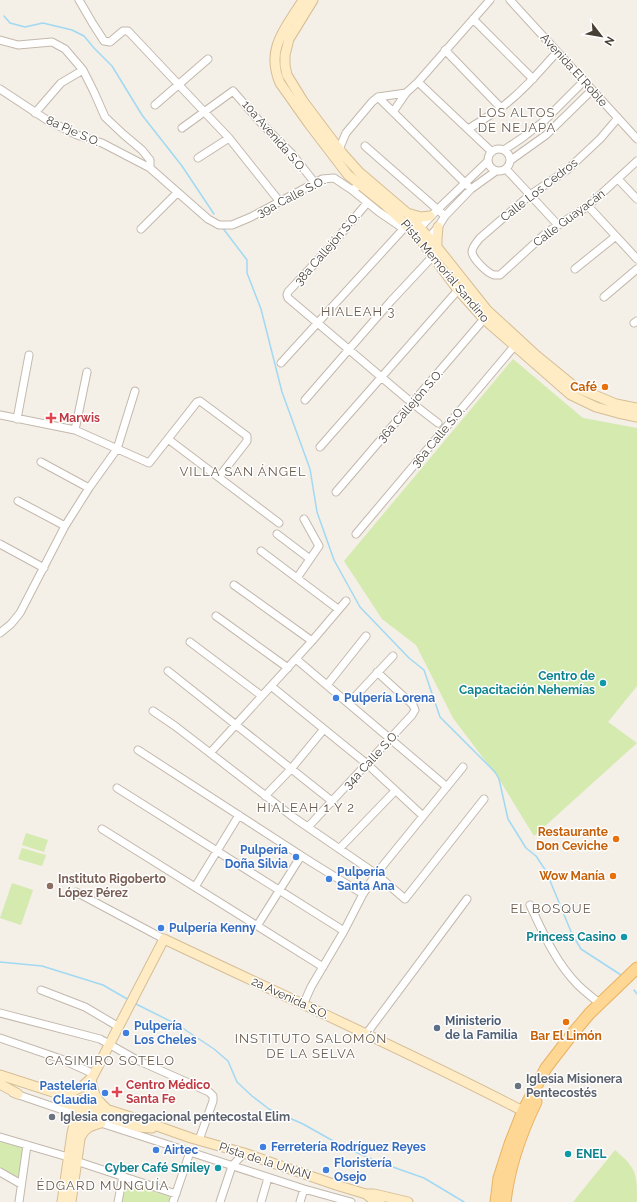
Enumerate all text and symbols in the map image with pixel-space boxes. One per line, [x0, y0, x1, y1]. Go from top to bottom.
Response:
north arrow [581, 16, 621, 56]
street label: Avenida El Roble [538, 31, 610, 109]
text: N [601, 34, 617, 48]
street label: 10a Avenida S.O. [239, 98, 309, 174]
district label: LOS ALTOS DE NEJAPA [478, 105, 556, 135]
street label: 8a Pje S.O. [44, 113, 102, 149]
street label: Calle Los Cedros [498, 155, 580, 224]
street label: 39a Calle S.O. [254, 174, 328, 220]
street label: Calle Guayacán [530, 186, 608, 250]
street label: 38a Callejón S.O. [292, 210, 362, 288]
street label: Pista Memorial Sandino [398, 217, 492, 325]
district label: HIALEAH 3 [321, 304, 395, 319]
street label: 36a Callejón S.O. [375, 367, 445, 445]
place label: Café [570, 380, 597, 394]
marker: Café [600, 382, 610, 392]
street label: 36a Calle S.O. [408, 404, 468, 470]
place label: Marwis [59, 411, 100, 425]
marker: Marwis [46, 413, 56, 423]
district label: VILLA SAN ÁNGEL [180, 464, 307, 479]
place label: Centro de Capacitación Nehemías [459, 669, 595, 697]
marker: Centro de Capacitación Nehemías [598, 678, 608, 688]
place label: Pulpería Lorena [344, 691, 435, 705]
marker: Pulpería Lorena [331, 693, 341, 703]
street label: 34a Calle S.O. [341, 728, 401, 792]
district label: HIALEAH 1 Y 2 [257, 800, 355, 815]
place label: Restaurante Don Ceviche [536, 825, 608, 853]
marker: Restaurante Don Ceviche [611, 834, 621, 844]
place label: Pulpería Doña Silvia [225, 843, 288, 871]
marker: Pulpería Doña Silvia [291, 852, 301, 862]
place label: Pulpería Santa Ana [337, 865, 395, 893]
place label: Wow Manía [539, 869, 605, 883]
marker: Wow Manía [608, 871, 618, 881]
place label: Instituto Rigoberto López Pérez [58, 872, 166, 900]
marker: Pulpería Santa Ana [324, 874, 334, 884]
marker: Instituto Rigoberto López Pérez [45, 881, 55, 891]
district label: EL BOSQUE [510, 901, 592, 916]
place label: Pulpería Kenny [169, 921, 256, 935]
marker: Pulpería Kenny [156, 923, 166, 933]
place label: Princess Casino [526, 930, 616, 944]
marker: Princess Casino [619, 932, 629, 942]
street label: 2a Avenida S.O. [249, 974, 331, 1022]
place label: Ministerio de la Familia [445, 1014, 518, 1042]
marker: Bar El Limón [561, 1017, 571, 1027]
place label: Pulpería Los Cheles [134, 1019, 197, 1047]
marker: Ministerio de la Familia [432, 1023, 442, 1033]
marker: Pulpería Los Cheles [121, 1028, 131, 1038]
place label: Bar El Limón [530, 1029, 602, 1043]
district label: INSTITUTO SALOMÓN DE LA SELVA [235, 1031, 387, 1061]
district label: CASIMIRO SOTELO [45, 1053, 175, 1068]
place label: Iglesia Misionera Pentecostés [526, 1072, 622, 1100]
place label: Centro Médico Santa Fe [126, 1078, 210, 1106]
place label: Pastelería Claudia [40, 1079, 97, 1107]
marker: Iglesia Misionera Pentecostés [513, 1081, 523, 1091]
marker: Centro Médico Santa Fe [111, 1086, 123, 1098]
marker: Pastelería Claudia [100, 1088, 110, 1098]
place label: Iglesia congregacional pentecostal Elim [60, 1110, 290, 1124]
marker: Iglesia congregacional pentecostal Elim [47, 1112, 57, 1122]
street label: Pista de la UNAN [217, 1140, 313, 1182]
place label: Ferretería Rodríguez Reyes [271, 1140, 426, 1154]
marker: Ferretería Rodríguez Reyes [258, 1142, 268, 1152]
place label: Airtec [164, 1143, 198, 1157]
marker: Airtec [151, 1145, 161, 1155]
place label: ENEL [576, 1147, 607, 1161]
marker: ENEL [563, 1149, 573, 1159]
place label: Floristería Osejo [334, 1156, 392, 1184]
place label: Cyber Café Smiley [105, 1161, 210, 1175]
marker: Cyber Café Smiley [213, 1163, 223, 1173]
marker: Floristería Osejo [321, 1165, 331, 1175]
district label: ÉDGARD MUNGUÍA [37, 1178, 169, 1193]

